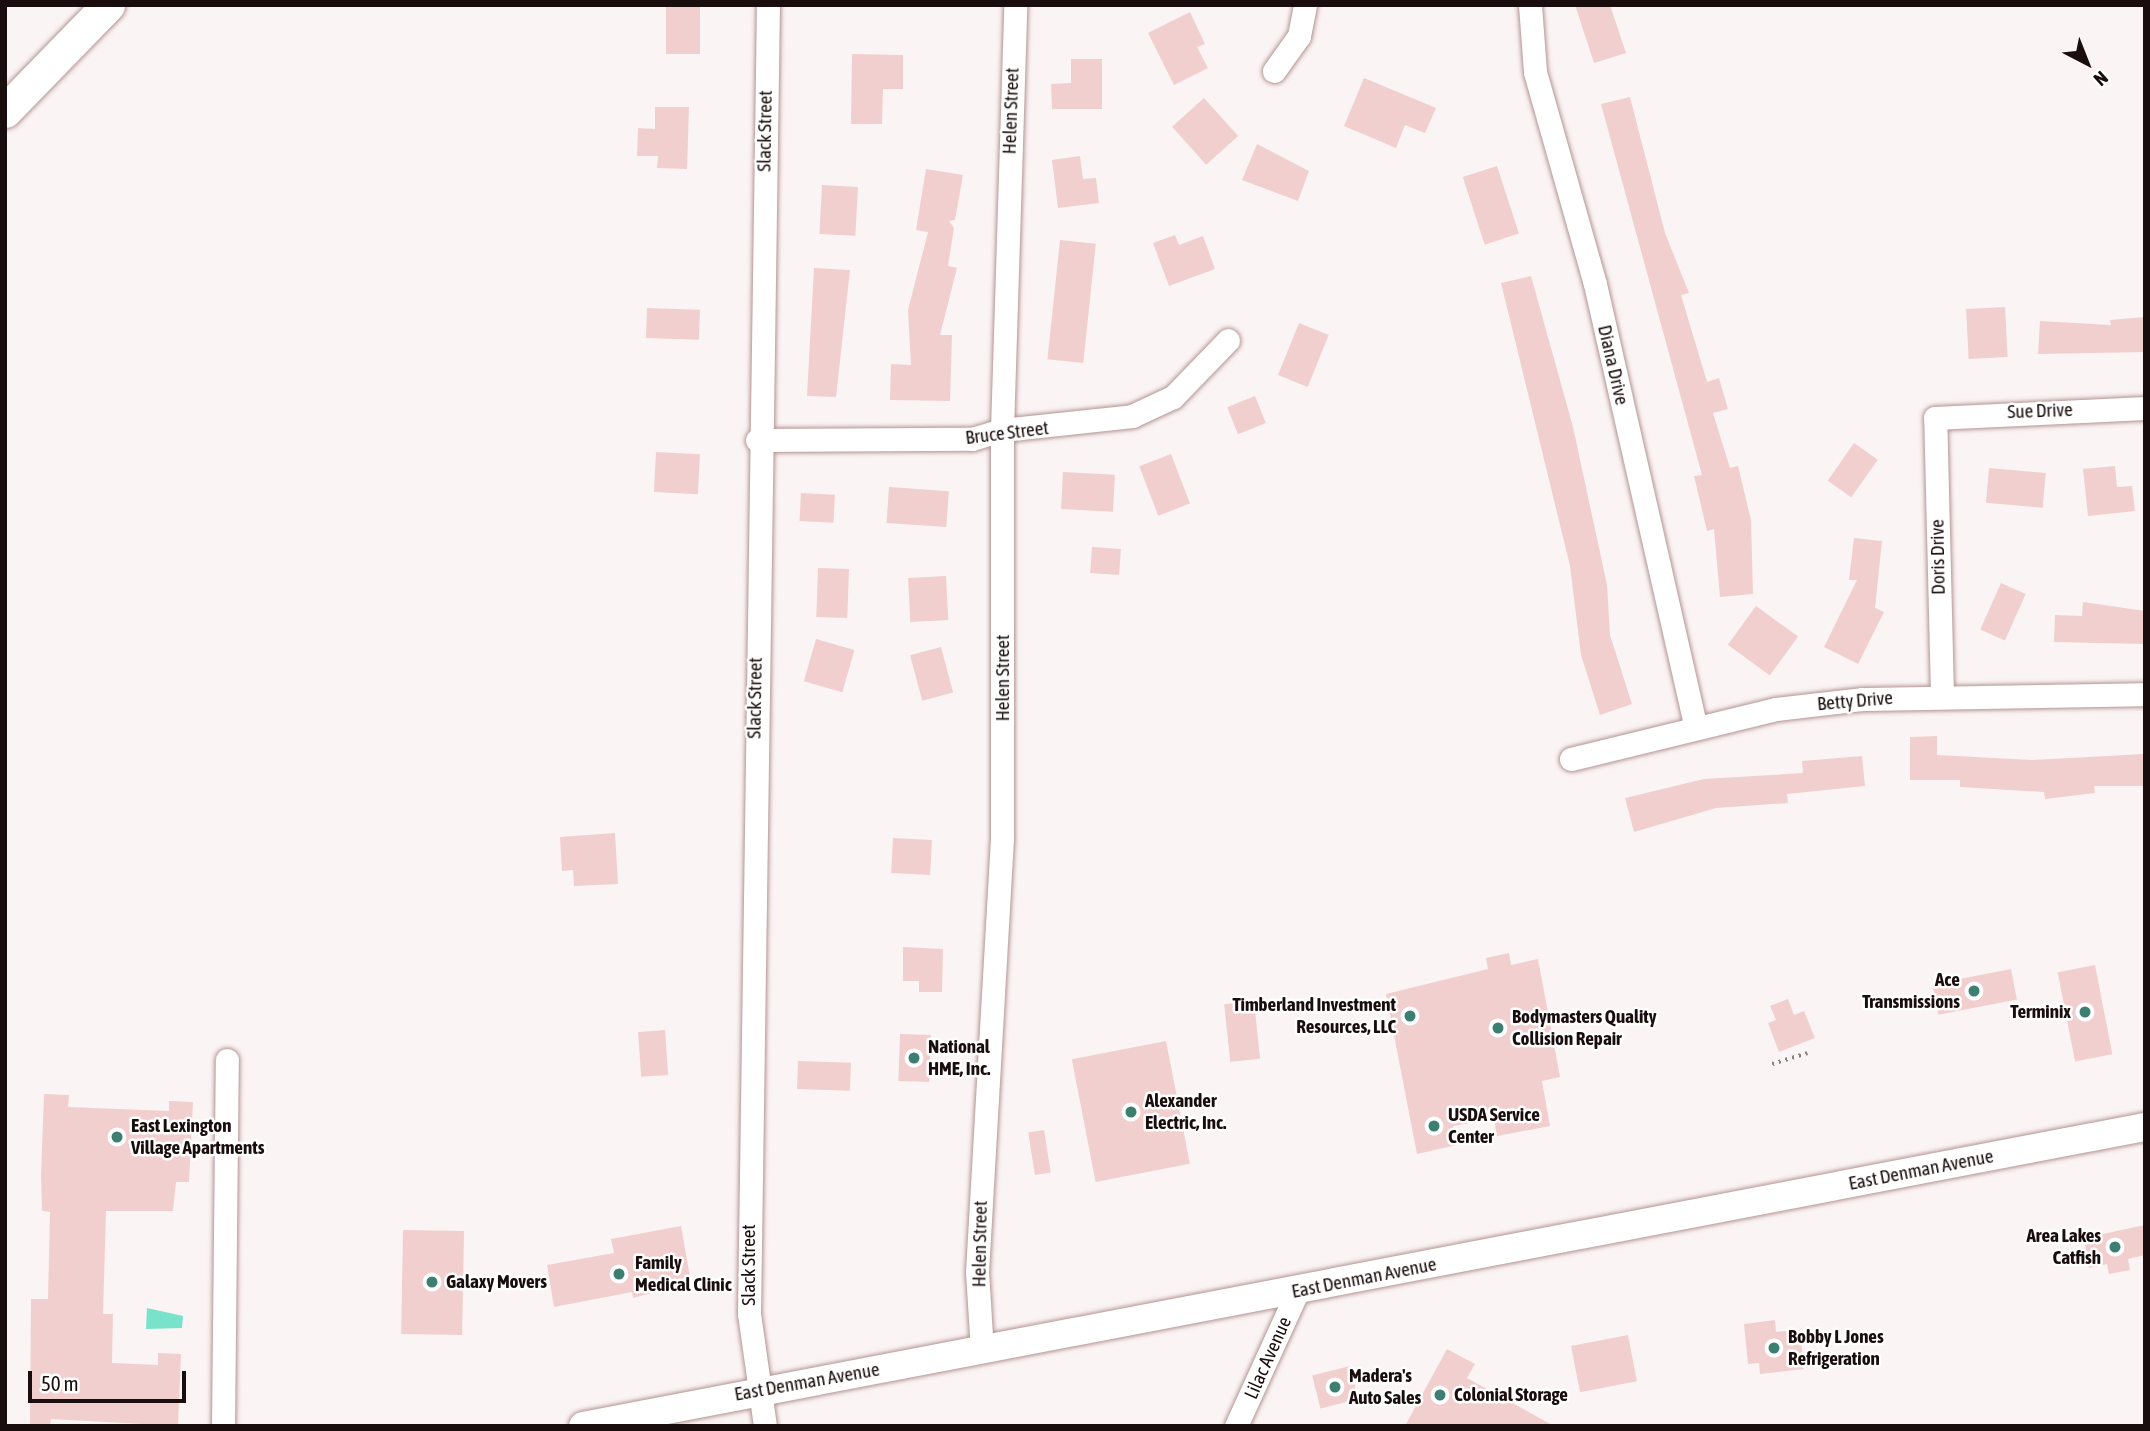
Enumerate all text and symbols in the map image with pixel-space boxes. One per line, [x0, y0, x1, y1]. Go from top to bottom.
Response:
north arrow [2052, 28, 2122, 98]
street label: Helen Street [998, 67, 1024, 155]
text: N [2090, 67, 2113, 91]
street label: Slack Street [753, 90, 777, 172]
street label: Diana Drive [1593, 323, 1633, 407]
street label: Sue Drive [2007, 398, 2073, 424]
street label: Bruce Street [964, 417, 1050, 449]
street label: Doris Drive [1926, 519, 1950, 595]
street label: Helen Street [992, 635, 1014, 721]
street label: Slack Street [743, 657, 767, 739]
street label: Betty Drive [1816, 686, 1894, 716]
place label: Ace Transmissions [1862, 969, 1960, 1013]
marker: Ace Transmissions [1966, 983, 1982, 999]
place label: Timberland Investment Resources, LLC [1233, 994, 1396, 1038]
place label: Terminix [2010, 1001, 2071, 1023]
marker: Terminix [2077, 1004, 2093, 1020]
place label: Bodymasters Quality Collision Repair [1512, 1006, 1657, 1050]
marker: Timberland Investment Resources, LLC [1402, 1008, 1418, 1024]
marker: Bodymasters Quality Collision Repair [1490, 1020, 1506, 1036]
place label: National HME, Inc. [928, 1036, 990, 1080]
marker: National HME, Inc. [906, 1050, 922, 1066]
place label: Alexander Electric, Inc. [1145, 1090, 1226, 1134]
marker: Alexander Electric, Inc. [1123, 1104, 1139, 1120]
place label: USDA Service Center [1448, 1104, 1540, 1148]
place label: East Lexington Village Apartments [131, 1115, 264, 1159]
marker: USDA Service Center [1426, 1118, 1442, 1134]
marker: East Lexington Village Apartments [109, 1129, 125, 1145]
street label: East Denman Avenue [1847, 1145, 1995, 1195]
street label: Helen Street [968, 1200, 992, 1288]
street label: Slack Street [738, 1224, 760, 1306]
place label: Area Lakes Catfish [2027, 1225, 2101, 1269]
marker: Area Lakes Catfish [2107, 1239, 2123, 1255]
place label: Family Medical Clinic [635, 1252, 732, 1296]
street label: East Denman Avenue [1290, 1253, 1438, 1303]
marker: Family Medical Clinic [609, 1264, 629, 1284]
place label: Galaxy Movers [446, 1271, 547, 1293]
marker: Galaxy Movers [424, 1274, 440, 1290]
street label: Lilac Avenue [1240, 1313, 1296, 1403]
place label: Bobby L Jones Refrigeration [1788, 1326, 1884, 1370]
marker: Bobby L Jones Refrigeration [1766, 1340, 1782, 1356]
scale bar [32, 1358, 189, 1402]
street label: East Denman Avenue [733, 1358, 881, 1406]
place label: Madera's Auto Sales [1349, 1365, 1421, 1409]
text: 50 m [41, 1371, 79, 1395]
marker: Madera's Auto Sales [1327, 1379, 1343, 1395]
place label: Colonial Storage [1454, 1384, 1568, 1406]
marker: Colonial Storage [1432, 1387, 1448, 1403]

